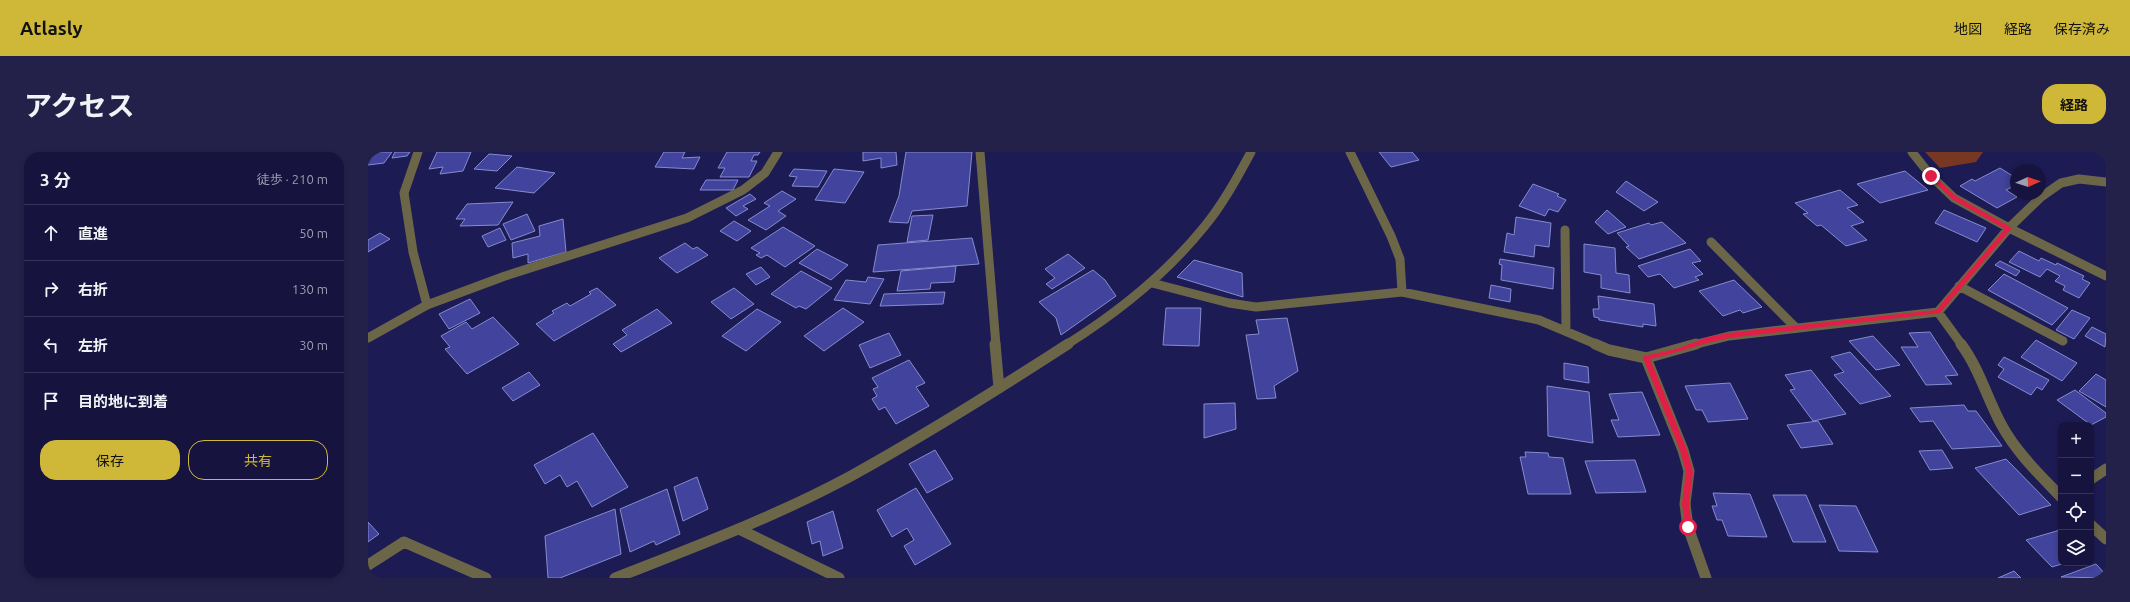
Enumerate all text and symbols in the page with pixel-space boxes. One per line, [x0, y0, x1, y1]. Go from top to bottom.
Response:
text: Atlasly [20, 17, 83, 39]
text: 地図 [1954, 21, 1982, 37]
text: 経路 [2004, 21, 2032, 37]
text: 保存済み [2054, 21, 2110, 37]
button: 経路 [2042, 84, 2106, 124]
text: アクセス [24, 90, 135, 121]
north arrow [2010, 164, 2046, 200]
route end [1922, 167, 1940, 185]
text: 3 分 [40, 170, 71, 189]
text: 徒歩 · 210 m [257, 172, 328, 186]
icon: ahead [40, 222, 62, 244]
text: 直進 [78, 225, 108, 242]
text: 50 m [299, 226, 328, 240]
icon: right [40, 278, 62, 300]
text: 右折 [78, 281, 108, 298]
text: 130 m [292, 282, 328, 296]
icon: left [40, 334, 62, 356]
text: 左折 [78, 337, 108, 354]
text: 30 m [299, 338, 328, 352]
icon: arrive [40, 390, 62, 412]
text: 目的地に到着 [78, 393, 168, 410]
map controls [2058, 422, 2094, 566]
button: + [2058, 422, 2094, 458]
button: 保存 [40, 440, 180, 480]
button: 共有 [188, 440, 328, 480]
button: − [2058, 458, 2094, 494]
button: locate [2058, 494, 2094, 530]
route start [1679, 518, 1697, 536]
button: layers [2058, 530, 2094, 566]

